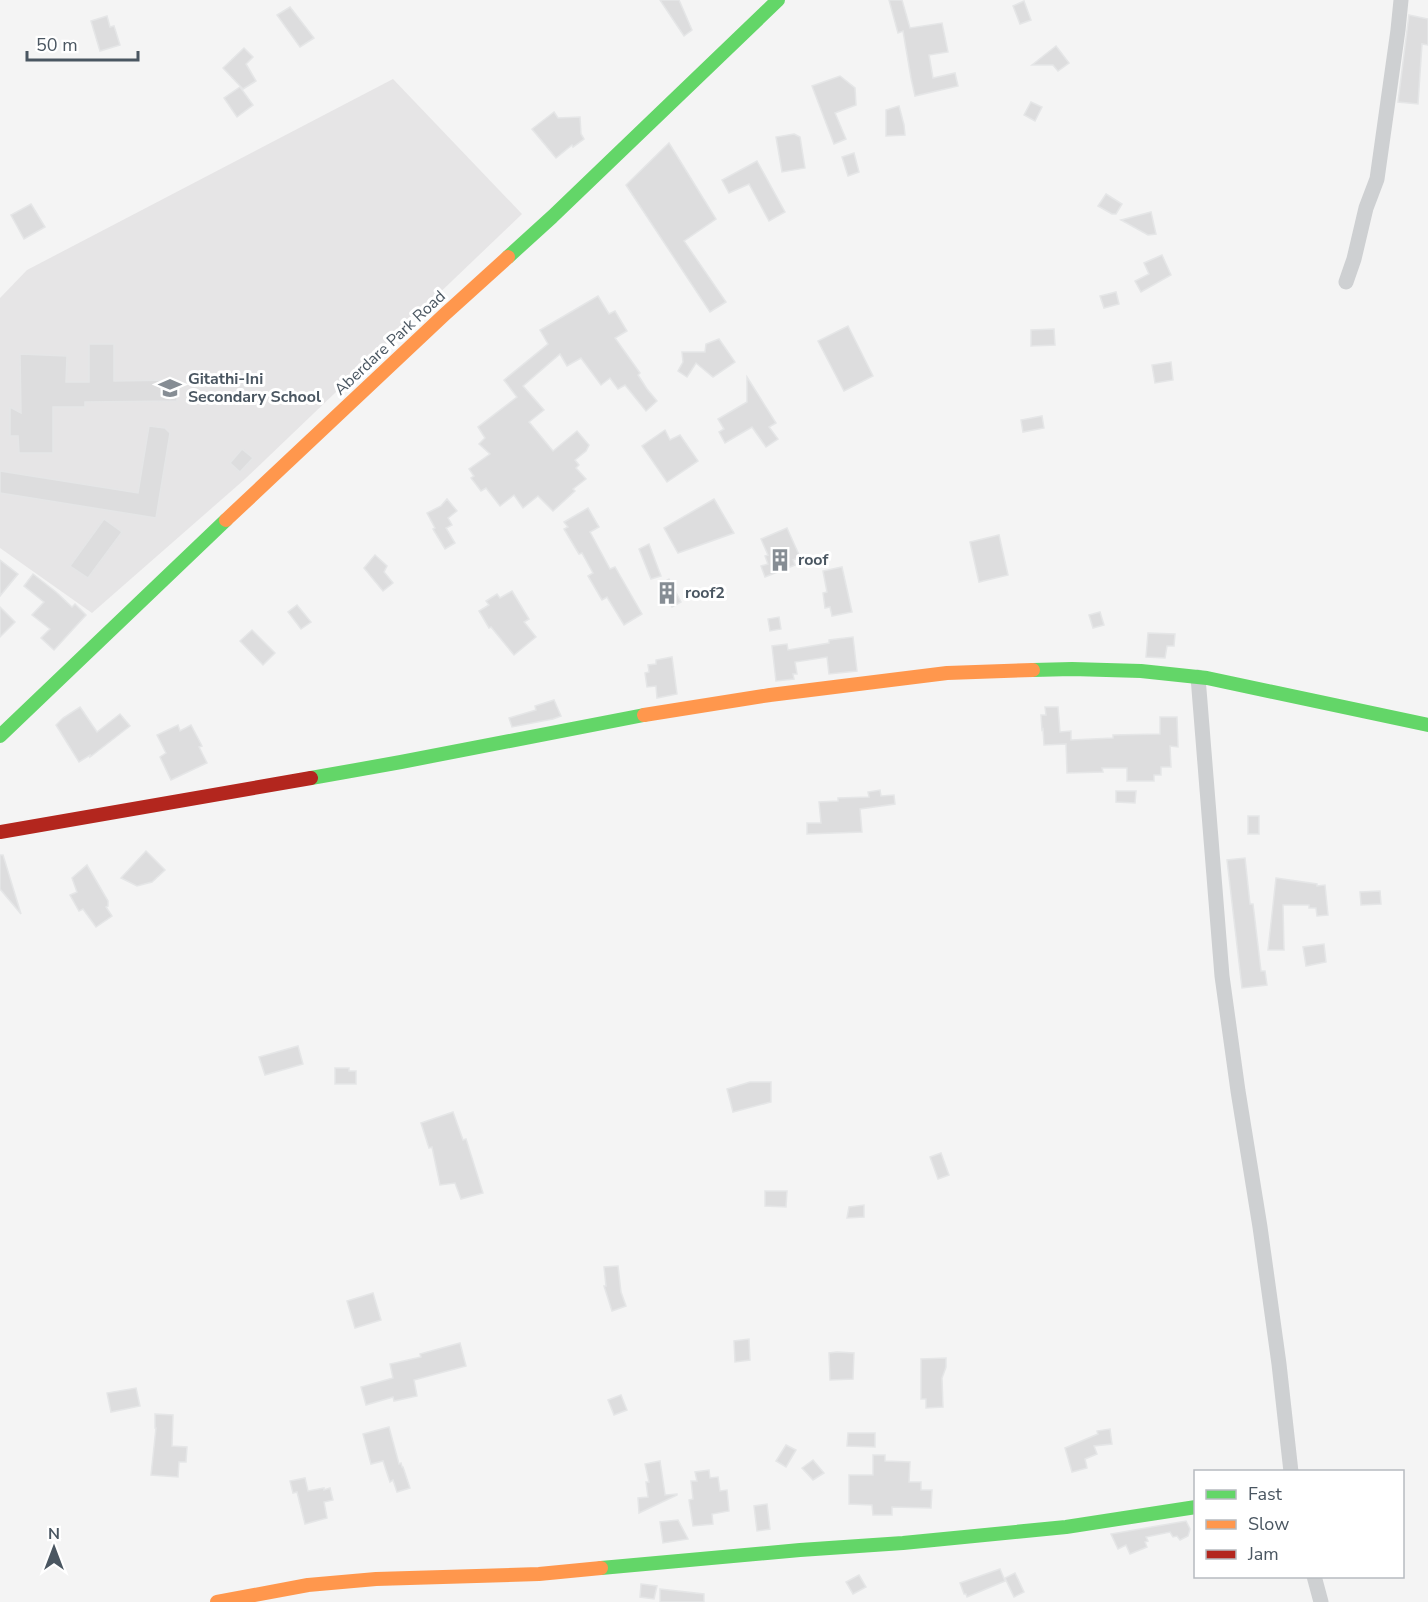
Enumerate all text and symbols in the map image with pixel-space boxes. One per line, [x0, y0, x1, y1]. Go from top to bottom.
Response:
scale bar [27, 24, 138, 62]
text: 50 m [36, 33, 78, 57]
street label: Aberdare Park Road [330, 286, 450, 400]
place label: Gitathi-Ini Secondary School [188, 368, 321, 408]
school or university icon: Gitathi-Ini Secondary School [157, 375, 183, 401]
building icon: roof [767, 547, 793, 573]
place label: roof [798, 549, 829, 571]
building icon: roof2 [654, 580, 680, 606]
place label: roof2 [685, 582, 725, 604]
legend [1194, 1470, 1404, 1578]
text: Fast [1248, 1482, 1283, 1506]
text: Slow [1248, 1512, 1289, 1536]
north arrow [24, 1518, 84, 1578]
text: N [48, 1523, 60, 1545]
text: Jam [1247, 1542, 1279, 1566]

